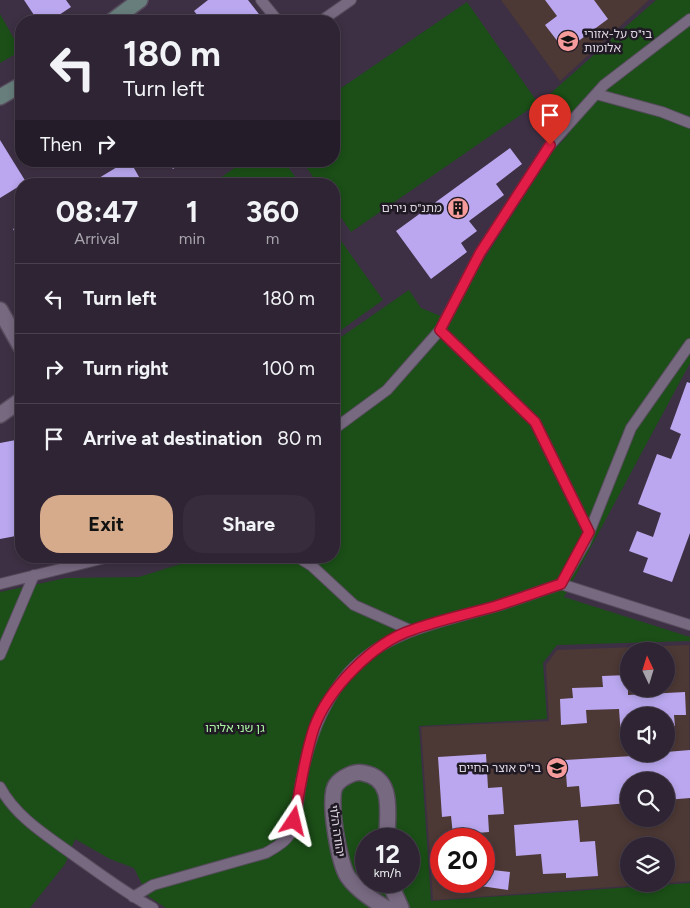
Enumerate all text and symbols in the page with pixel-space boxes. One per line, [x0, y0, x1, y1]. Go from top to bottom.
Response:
place label: בי"ס על-אזורי אלומות [584, 27, 652, 55]
school or university icon: בי"ס על-אזורי אלומות [556, 29, 580, 53]
text: 180 m [123, 33, 221, 75]
icon: left [40, 35, 105, 100]
text: Turn left [123, 75, 205, 102]
pin [529, 94, 571, 145]
icon: arrive [536, 101, 564, 129]
icon: right [92, 130, 120, 158]
text: Then [40, 133, 82, 156]
text: 08:47 [56, 193, 138, 230]
text: 1 [186, 193, 198, 230]
text: 360 [246, 193, 299, 230]
building icon: מתנ"ס נירים [446, 196, 470, 220]
place label: מתנ"ס נירים [381, 201, 442, 215]
text: Arrival [74, 229, 120, 248]
text: min [179, 229, 205, 248]
text: m [266, 229, 279, 248]
icon: left [40, 285, 68, 313]
text: Turn left [83, 287, 157, 310]
text: 180 m [262, 287, 315, 310]
icon: right [40, 355, 68, 383]
text: Turn right [83, 357, 169, 380]
text: 100 m [262, 357, 315, 380]
icon: arrive [40, 425, 68, 453]
text: Arrive at destination [83, 427, 262, 450]
text: 80 m [277, 427, 322, 450]
button: Exit [40, 495, 173, 553]
button: Share [183, 495, 315, 553]
north arrow [620, 642, 675, 698]
map controls [620, 642, 675, 892]
button: sound [620, 707, 675, 762]
park label: גן שני אליהו [205, 721, 265, 735]
school or university icon: בי"ס אוצר החיים [545, 756, 569, 780]
place label: בי"ס אוצר החיים [459, 761, 541, 775]
button: search [620, 772, 675, 827]
position arrow [267, 794, 319, 846]
street label: יהודה הלוי [326, 804, 348, 858]
speed limit sign: 20 [430, 828, 495, 893]
button: layers [620, 837, 675, 892]
text: 12 [375, 839, 400, 869]
text: km/h [374, 866, 401, 880]

